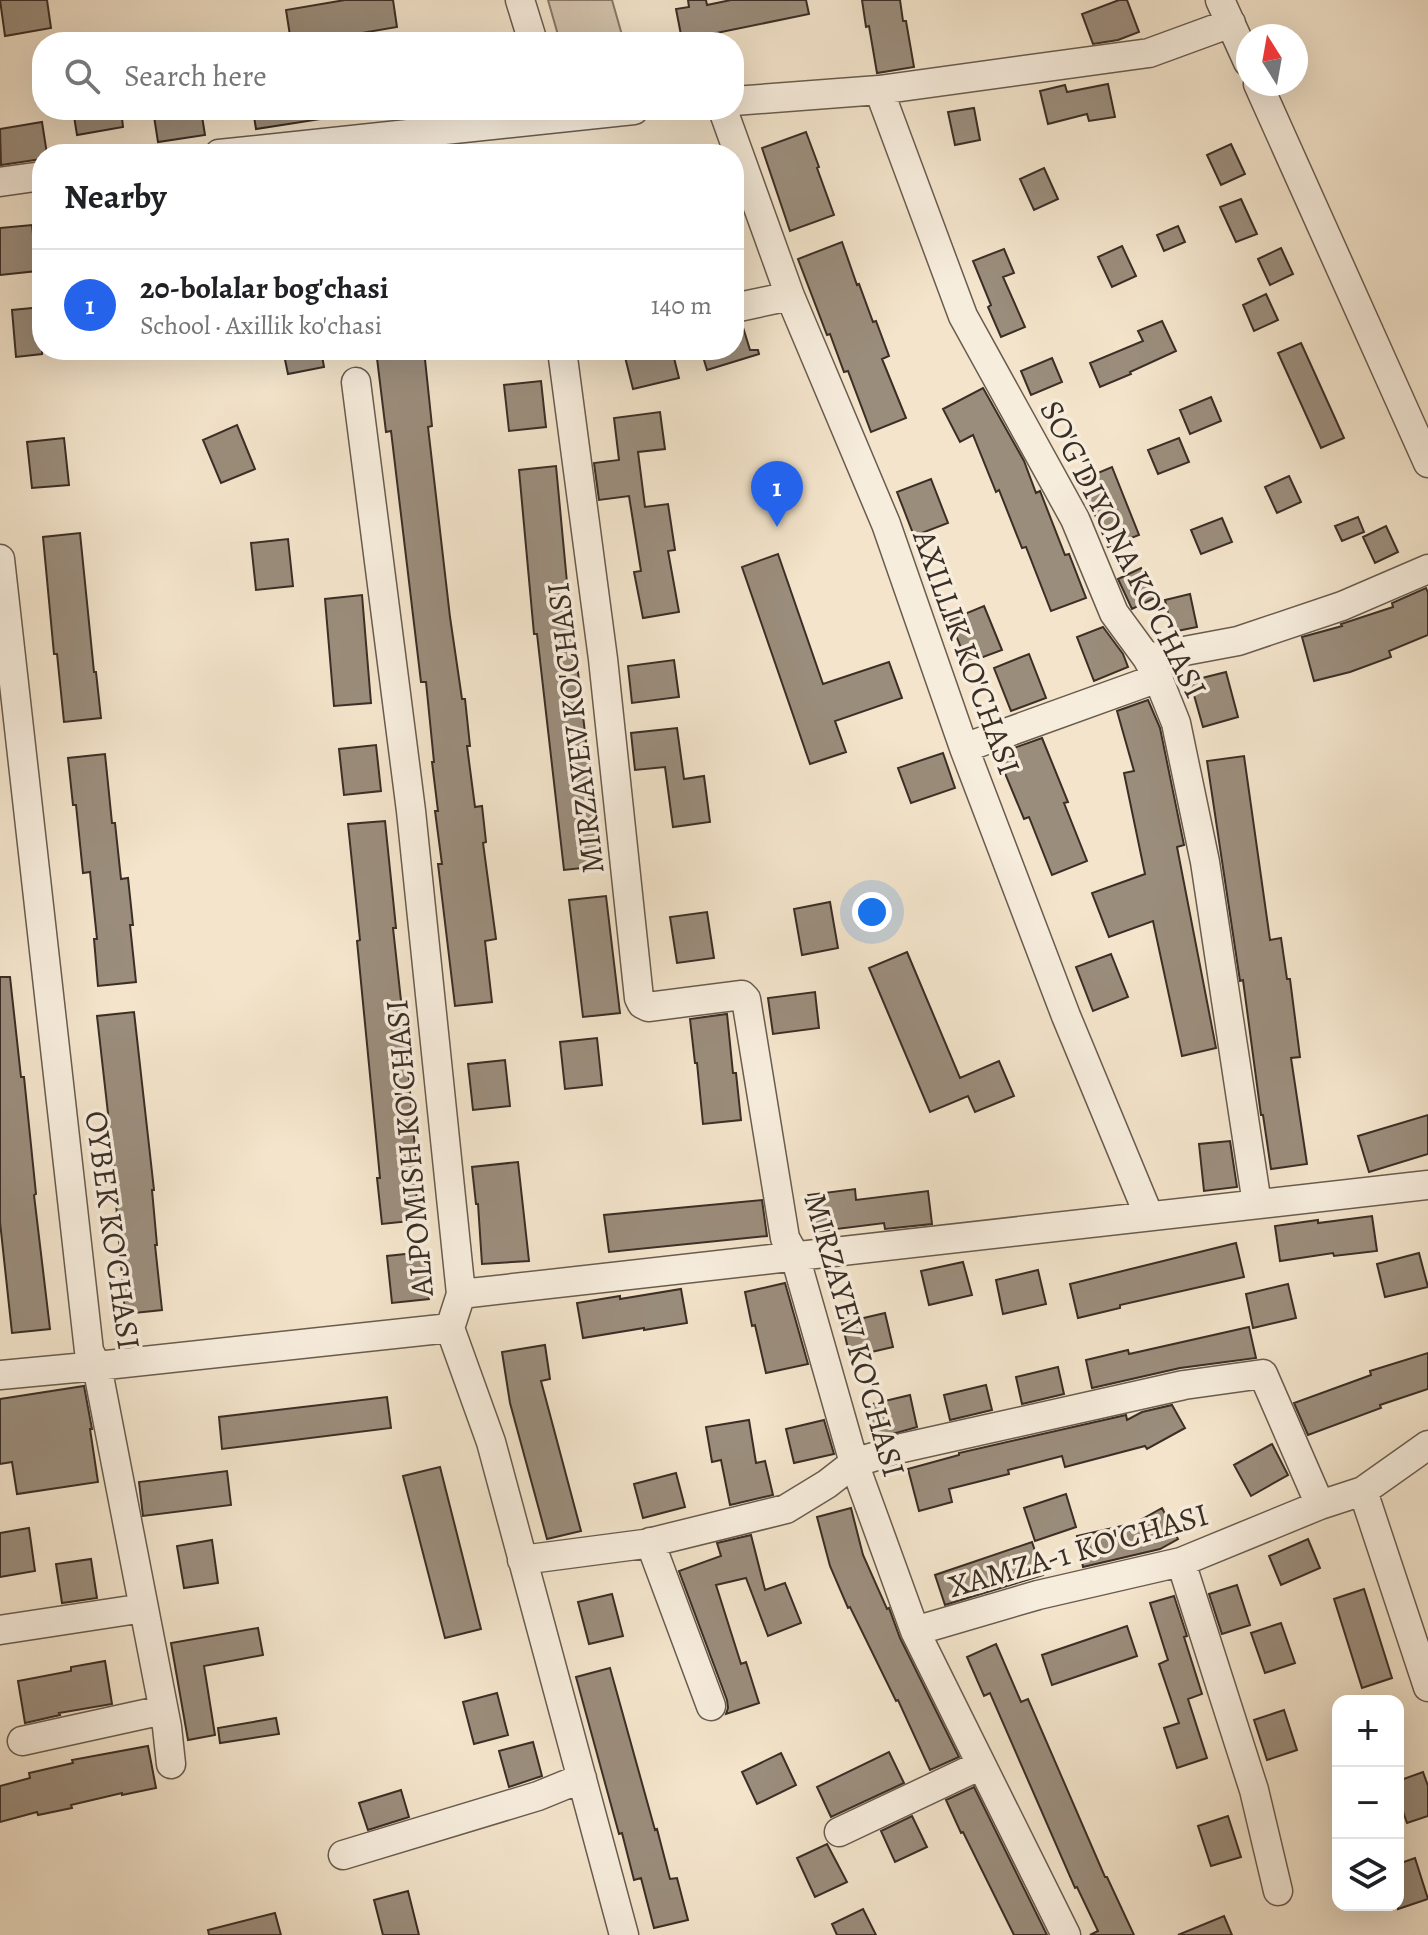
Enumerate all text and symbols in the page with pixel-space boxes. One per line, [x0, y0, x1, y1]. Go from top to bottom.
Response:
north arrow [1236, 24, 1308, 96]
search box [32, 32, 744, 120]
icon: search [60, 54, 104, 98]
text: Search here [124, 56, 267, 96]
text: Nearby [64, 173, 167, 220]
text: 20-bolalar bog'chasi [140, 268, 388, 308]
text: 1 [85, 288, 95, 323]
text: 140 m [651, 288, 712, 323]
text: School · Axillik ko'chasi [140, 308, 382, 343]
street label: SO'G'DIYONA KO'CHASI [1030, 393, 1218, 705]
pin: 1 [751, 461, 803, 527]
street label: AXILLIK KO'CHASI [902, 523, 1032, 780]
street label: MIRZAYEV KO'CHASI [535, 580, 615, 876]
your location [852, 892, 892, 932]
street label: ALPOMISH KO'CHASI [374, 998, 444, 1299]
street label: OYBEK KO'CHASI [74, 1108, 152, 1352]
street label: MIRZAYEV KO'CHASI [793, 1188, 917, 1482]
street label: XAMZA-1 KO'CHASI [943, 1492, 1213, 1608]
map controls [1332, 1695, 1404, 1911]
button: + [1332, 1695, 1404, 1767]
button: − [1332, 1767, 1404, 1839]
button: layers [1332, 1839, 1404, 1911]

